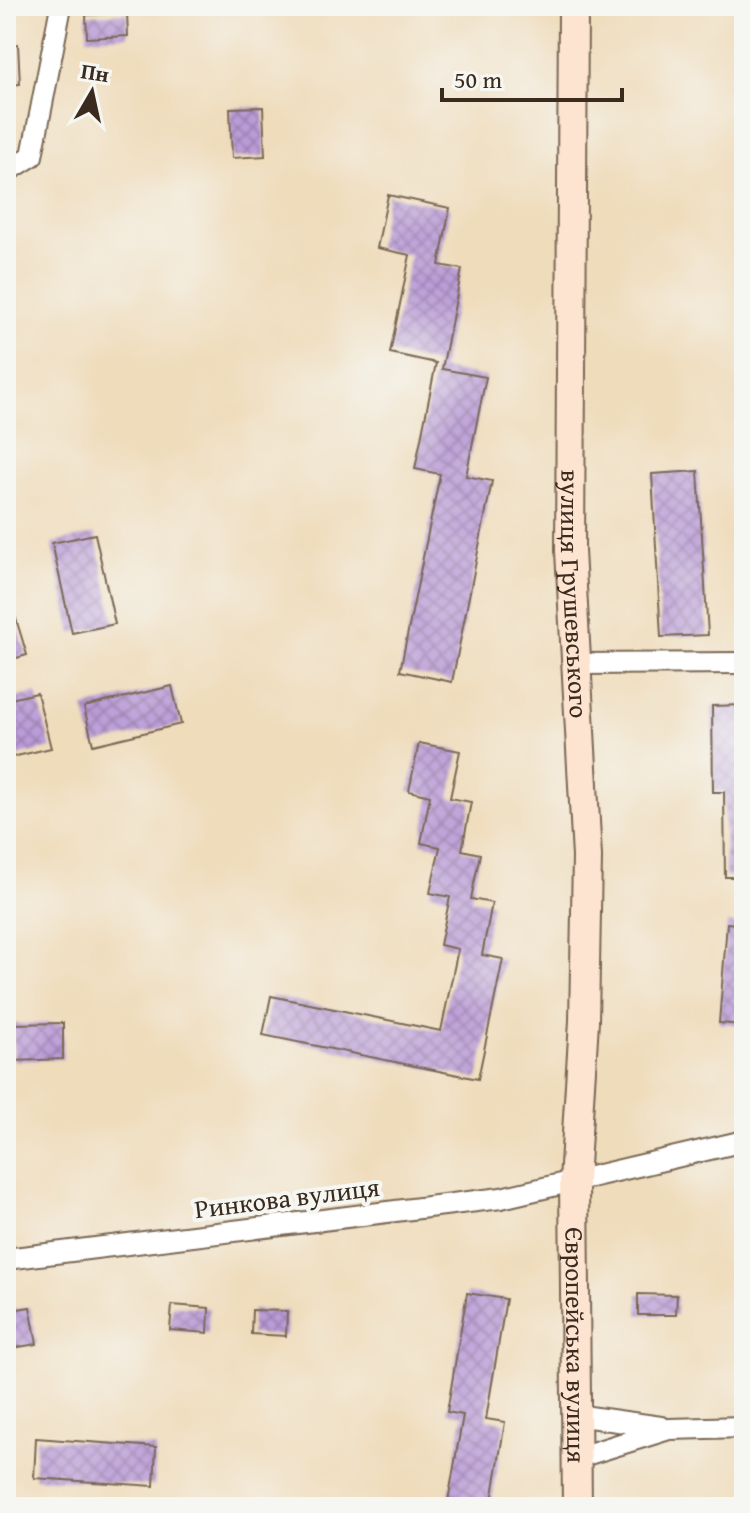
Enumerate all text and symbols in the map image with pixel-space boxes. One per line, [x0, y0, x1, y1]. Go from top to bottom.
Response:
north arrow [52, 52, 132, 132]
scale bar [442, 52, 622, 102]
text: Пн [79, 54, 112, 90]
text: 50 m [454, 62, 502, 97]
street label: вулиця Грушевського [551, 469, 599, 719]
street label: Ринкова вулиця [192, 1167, 382, 1228]
street label: Європейська вулиця [555, 1227, 597, 1463]

